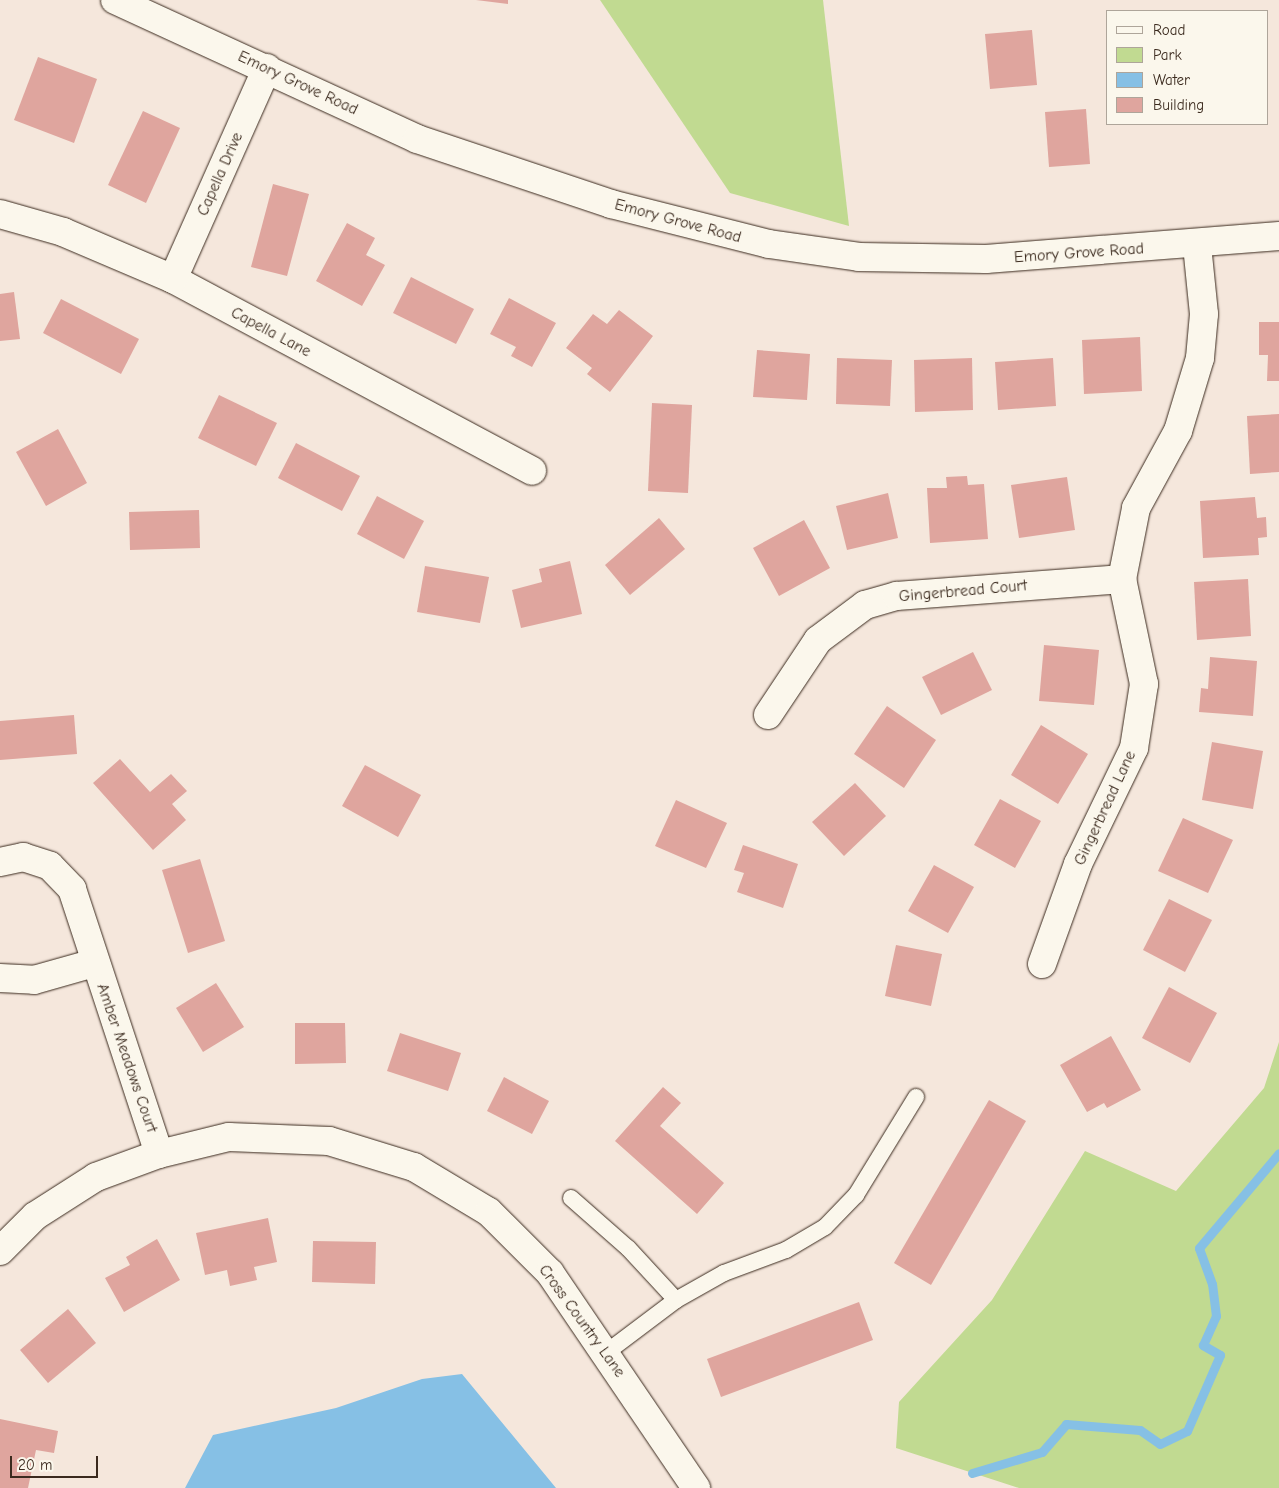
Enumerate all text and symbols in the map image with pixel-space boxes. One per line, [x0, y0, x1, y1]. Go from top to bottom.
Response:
legend [1106, 10, 1269, 125]
text: Road [1153, 21, 1185, 39]
text: Park [1153, 46, 1182, 64]
street label: Emory Grove Road [235, 47, 361, 119]
text: Water [1153, 71, 1190, 89]
text: Building [1153, 96, 1204, 114]
street label: Capella Drive [193, 129, 247, 219]
street label: Emory Grove Road [613, 195, 743, 247]
street label: Emory Grove Road [1013, 239, 1145, 267]
street label: Capella Lane [228, 303, 314, 361]
street label: Gingerbread Court [898, 576, 1028, 606]
street label: Gingerbread Lane [1070, 748, 1140, 868]
street label: Amber Meadows Court [92, 981, 162, 1135]
street label: Cross Country Lane [535, 1261, 629, 1381]
scale bar [12, 1446, 100, 1478]
text: 20 m [18, 1456, 52, 1474]

